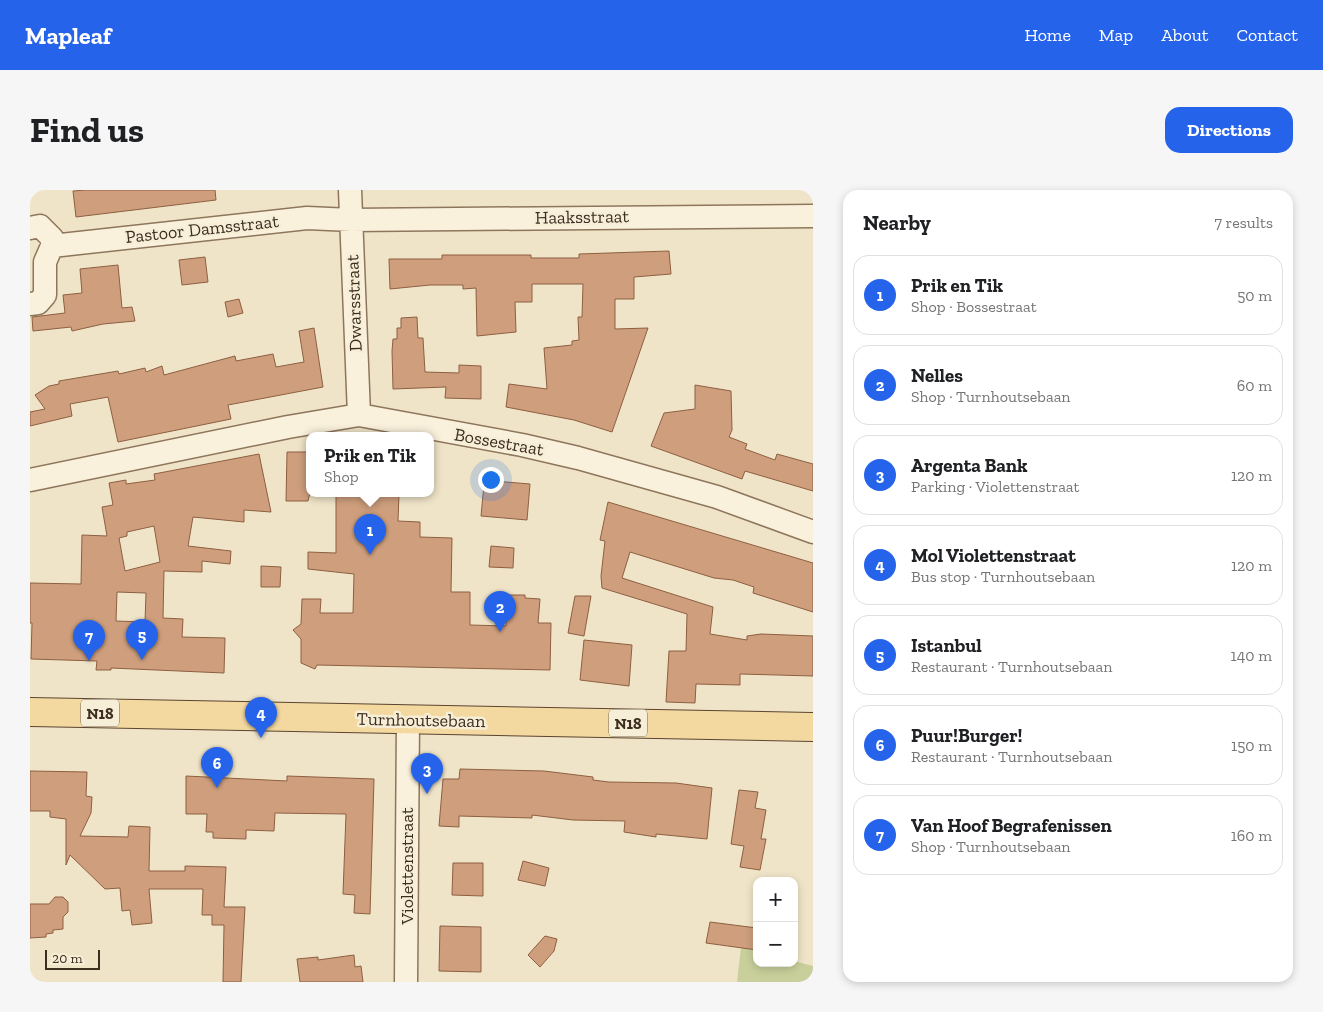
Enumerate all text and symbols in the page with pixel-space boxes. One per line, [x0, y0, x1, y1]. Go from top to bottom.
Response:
text: Mapleaf [25, 21, 111, 50]
text: Home [1024, 24, 1071, 46]
text: Map [1099, 24, 1133, 46]
text: About [1161, 24, 1208, 46]
text: Contact [1236, 24, 1298, 46]
button: Directions [1165, 107, 1293, 153]
text: Find us [30, 109, 144, 151]
street label: Haaksstraat [535, 205, 630, 229]
street label: Pastoor Damsstraat [124, 210, 280, 248]
text: Nearby [863, 210, 931, 235]
text: 7 results [1214, 213, 1273, 232]
street label: Dwarsstraat [341, 254, 367, 352]
text: Prik en Tik [911, 274, 1003, 297]
text: 1 [877, 286, 883, 305]
text: 50 m [1237, 286, 1272, 305]
text: Shop · Bossestraat [911, 297, 1037, 316]
text: Nelles [911, 364, 963, 387]
text: 2 [876, 376, 884, 395]
text: 60 m [1237, 376, 1272, 395]
text: Shop · Turnhoutsebaan [911, 387, 1071, 406]
street label: Bossestraat [453, 423, 546, 461]
popup [306, 432, 434, 497]
text: Prik en Tik [324, 444, 416, 467]
text: Argenta Bank [911, 454, 1028, 477]
text: 3 [876, 466, 884, 485]
text: 120 m [1231, 466, 1272, 485]
text: Shop [324, 467, 358, 486]
your location [478, 467, 504, 493]
text: Parking · Violettenstraat [911, 477, 1080, 496]
pin: 1 [354, 514, 386, 555]
text: Mol Violettenstraat [911, 544, 1076, 567]
text: 4 [875, 556, 885, 575]
text: 120 m [1231, 556, 1272, 575]
text: Bus stop · Turnhoutsebaan [911, 567, 1095, 586]
pin: 2 [484, 591, 516, 632]
pin: 5 [126, 619, 158, 660]
pin: 7 [73, 620, 105, 661]
text: Istanbul [911, 634, 982, 657]
text: 5 [876, 646, 884, 665]
text: 140 m [1231, 646, 1272, 665]
text: Restaurant · Turnhoutsebaan [911, 657, 1112, 676]
pin: 4 [245, 697, 277, 738]
road number: N18 [81, 699, 119, 726]
street label: Turnhoutsebaan [356, 708, 486, 732]
road number: N18 [609, 710, 647, 736]
text: Puur!Burger! [911, 724, 1023, 747]
text: 6 [876, 736, 884, 755]
text: 150 m [1231, 736, 1272, 755]
pin: 6 [201, 747, 233, 788]
text: Restaurant · Turnhoutsebaan [911, 747, 1112, 766]
pin: 3 [411, 753, 443, 794]
street label: Violettenstraat [396, 807, 418, 926]
text: Van Hoof Begrafenissen [911, 814, 1112, 837]
text: 7 [876, 826, 884, 845]
text: 160 m [1231, 826, 1272, 845]
text: Shop · Turnhoutsebaan [911, 837, 1071, 856]
map controls [753, 877, 798, 967]
button: + [753, 877, 798, 922]
button: − [753, 922, 798, 967]
scale bar [45, 947, 100, 970]
text: 20 m [52, 950, 83, 967]

